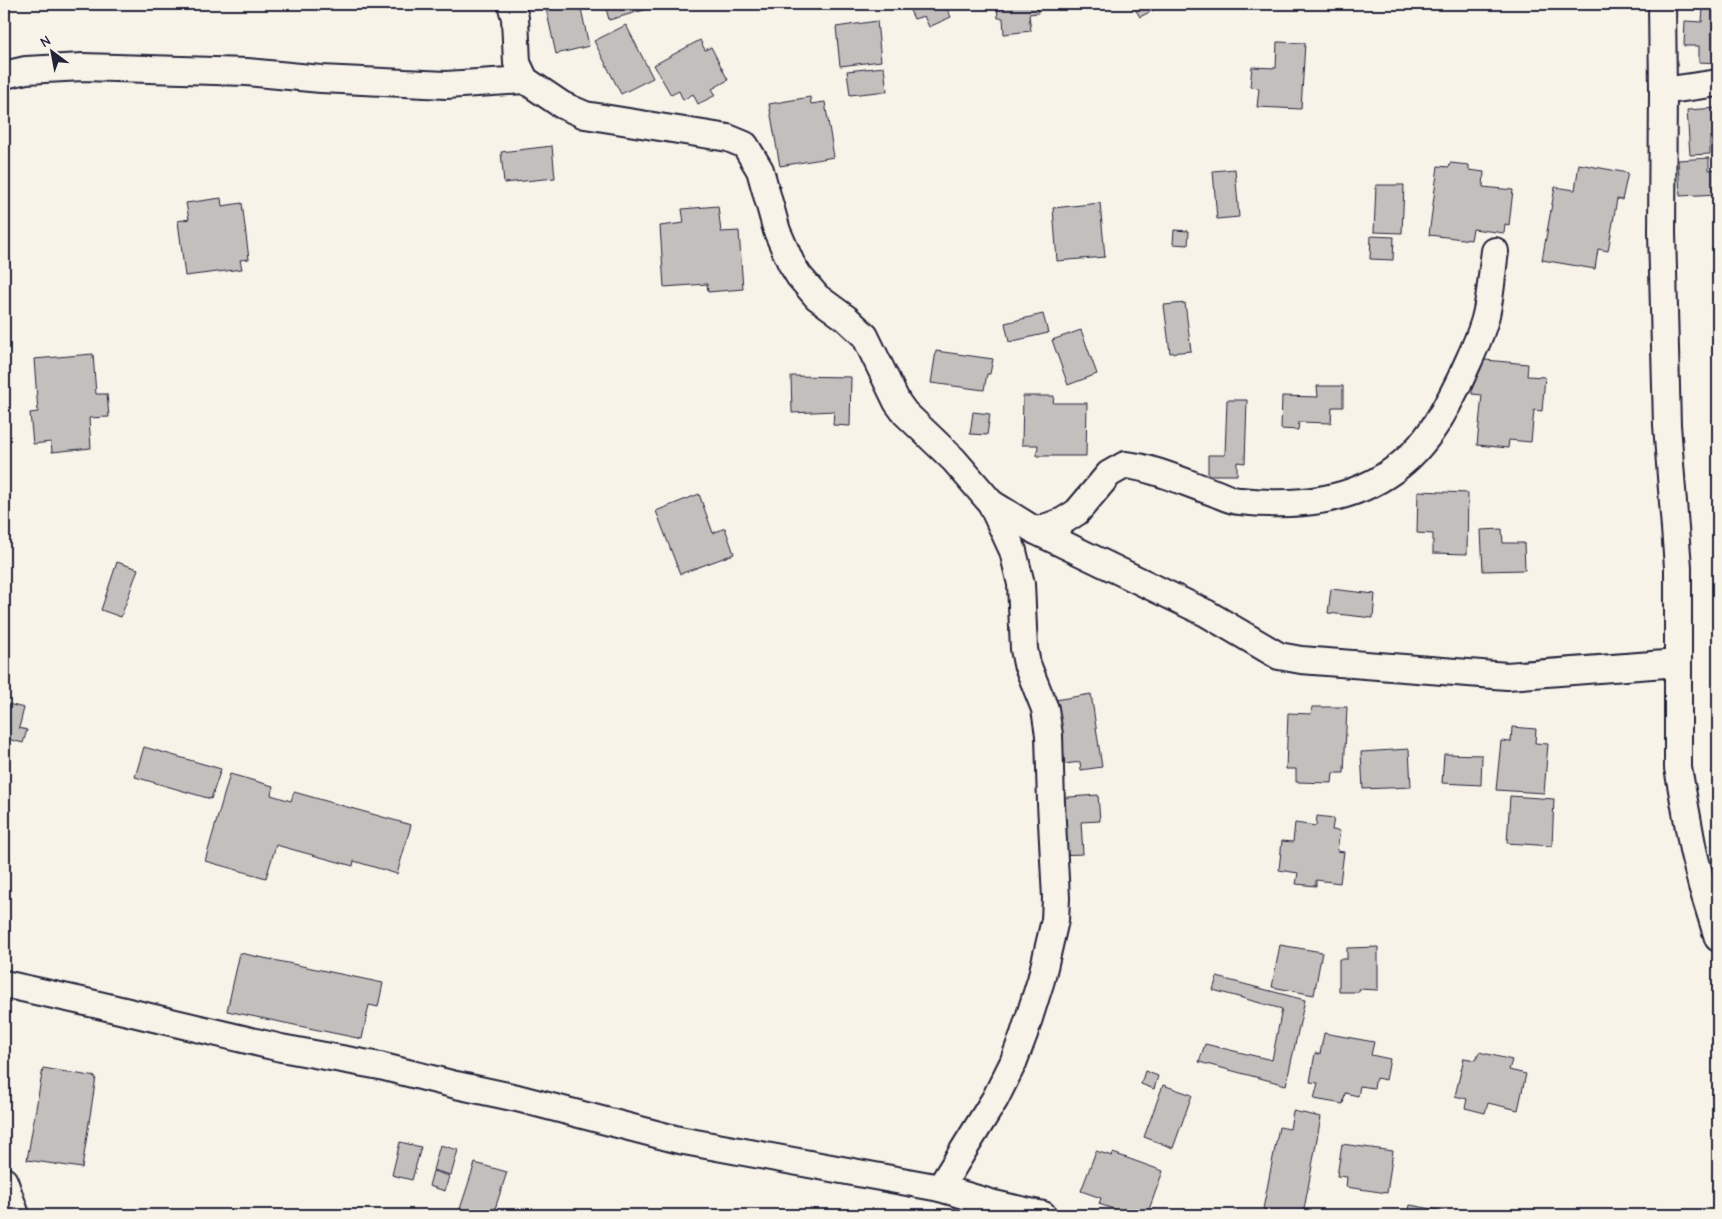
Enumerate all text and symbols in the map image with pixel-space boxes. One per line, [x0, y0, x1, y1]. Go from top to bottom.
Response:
north arrow [28, 28, 78, 78]
text: N [37, 32, 54, 51]

